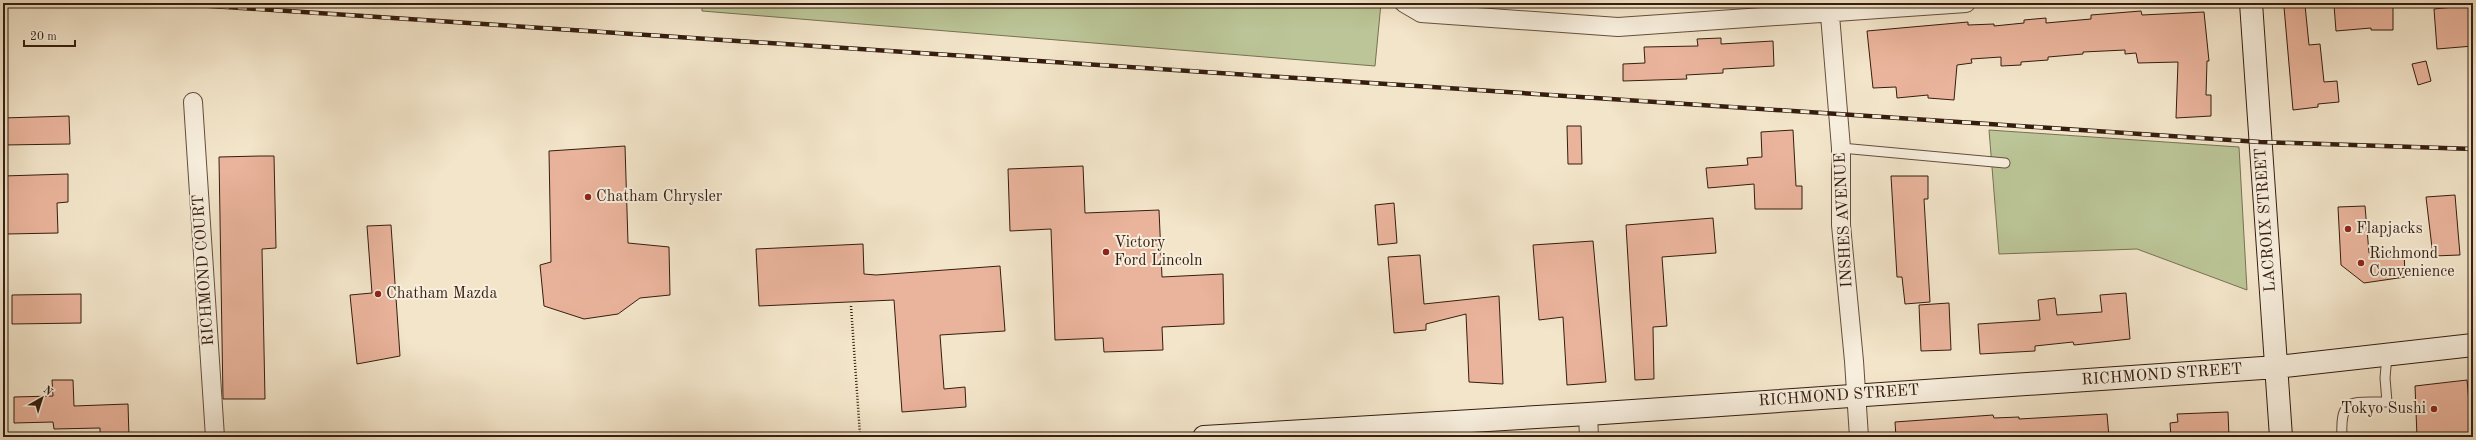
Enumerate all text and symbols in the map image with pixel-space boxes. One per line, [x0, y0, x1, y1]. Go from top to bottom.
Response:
scale bar [24, 22, 75, 48]
text: 20 m [30, 31, 57, 43]
street label: LACROIX STREET [2253, 147, 2279, 293]
street label: INSHES AVENUE [1832, 152, 1856, 288]
place label: Chatham Chrysler [596, 189, 723, 205]
marker: Chatham Chrysler [583, 192, 593, 202]
street label: RICHMOND COURT [191, 194, 217, 346]
place label: Flapjacks [2356, 221, 2423, 237]
marker: Flapjacks [2343, 224, 2353, 234]
place label: Victory Ford Lincoln [1114, 235, 1203, 269]
place label: Richmond Convenience [2369, 246, 2455, 280]
marker: Victory Ford Lincoln [1101, 247, 1111, 257]
marker: Richmond Convenience [2356, 258, 2366, 268]
place label: Chatham Mazda [386, 286, 497, 302]
marker: Chatham Mazda [373, 289, 383, 299]
street label: RICHMOND STREET [2081, 361, 2243, 389]
north arrow [22, 378, 62, 418]
street label: RICHMOND STREET [1758, 382, 1920, 410]
text: N [41, 384, 55, 399]
place label: Tokyo Sushi [2341, 401, 2426, 417]
marker: Tokyo Sushi [2429, 404, 2439, 414]

